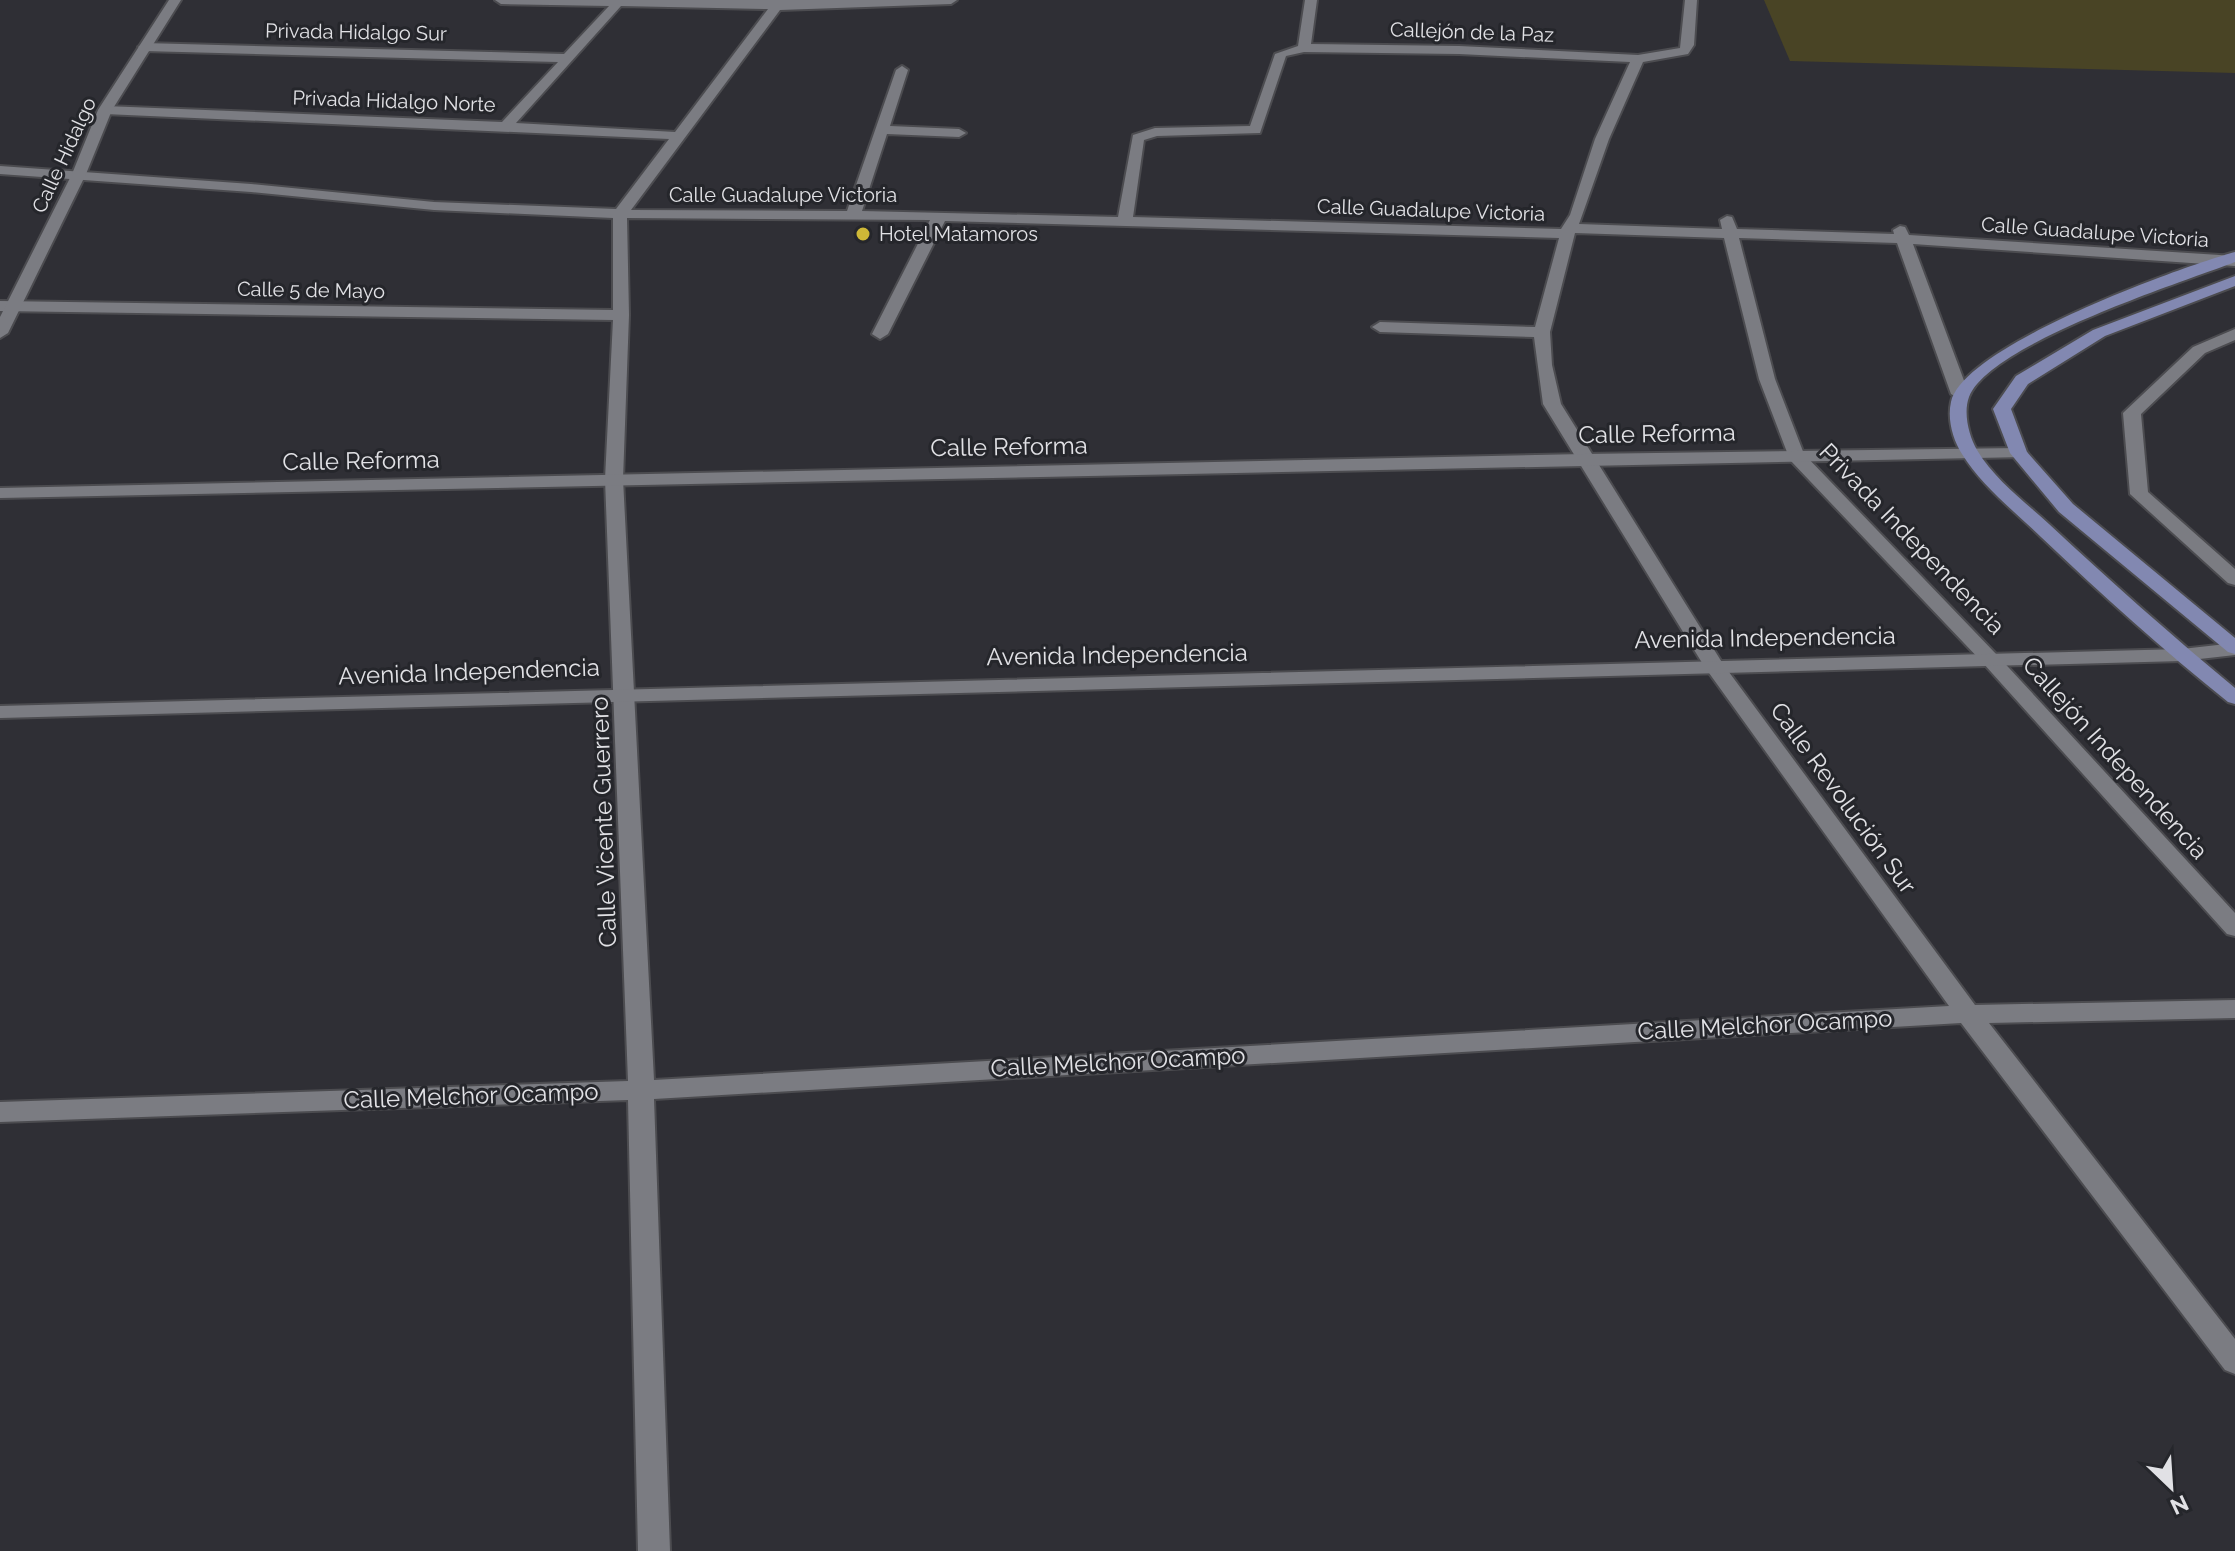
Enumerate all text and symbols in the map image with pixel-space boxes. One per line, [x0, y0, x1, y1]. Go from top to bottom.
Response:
street label: Callejón de la Paz [1390, 17, 1555, 47]
street label: Privada Hidalgo Sur [265, 18, 447, 46]
street label: Privada Hidalgo Norte [292, 85, 496, 117]
street label: Calle Hidalgo [27, 93, 101, 216]
street label: Calle Guadalupe Victoria [669, 183, 897, 207]
street label: Calle Guadalupe Victoria [1317, 194, 1545, 226]
street label: Calle Guadalupe Victoria [1980, 212, 2210, 252]
place label: Hotel Matamoros [879, 222, 1038, 246]
marker: Hotel Matamoros [854, 225, 872, 243]
street label: Calle 5 de Mayo [237, 277, 385, 303]
street label: Calle Reforma [1578, 418, 1736, 449]
street label: Calle Reforma [930, 431, 1088, 462]
street label: Privada Independencia [1813, 437, 2011, 640]
street label: Calle Reforma [282, 445, 440, 476]
street label: Avenida Independencia [1634, 621, 1896, 654]
street label: Avenida Independencia [986, 638, 1248, 671]
street label: Callejón Independencia [2017, 650, 2214, 865]
street label: Avenida Independencia [338, 652, 600, 691]
street label: Calle Vicente Guerrero [585, 696, 622, 948]
street label: Calle Revolución Sur [1764, 696, 1923, 899]
street label: Calle Melchor Ocampo [1637, 1003, 1893, 1046]
street label: Calle Melchor Ocampo [990, 1040, 1246, 1083]
street label: Calle Melchor Ocampo [343, 1077, 599, 1114]
north arrow [2131, 1447, 2211, 1527]
text: N [2166, 1490, 2193, 1520]

